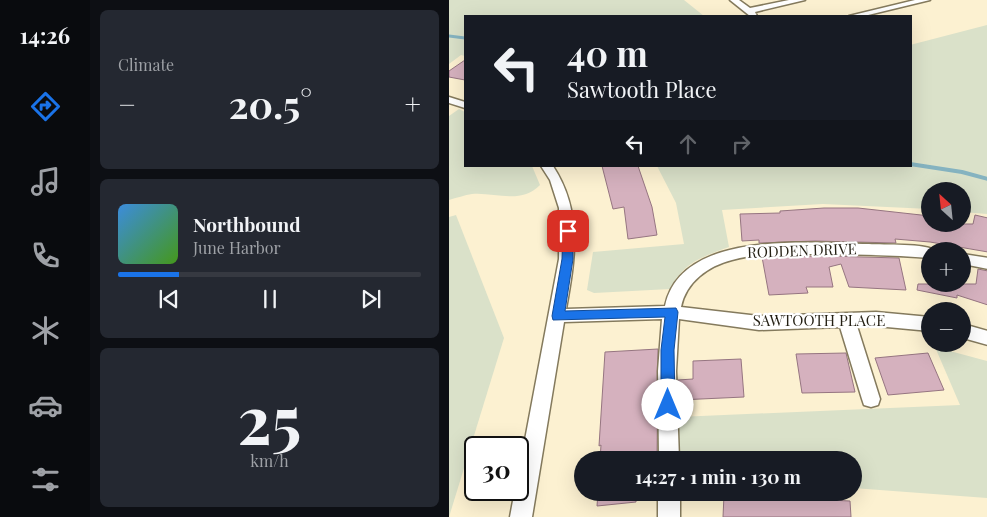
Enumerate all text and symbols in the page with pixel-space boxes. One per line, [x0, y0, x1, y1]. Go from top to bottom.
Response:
text: 14:26 [20, 20, 70, 50]
text: 40 m [567, 29, 648, 76]
icon: left [484, 35, 549, 100]
text: Climate [118, 54, 174, 75]
text: Sawtooth Place [567, 74, 717, 104]
text: 20.5° [229, 78, 312, 129]
text: − [118, 85, 136, 122]
text: + [405, 85, 421, 122]
icon: directions [28, 89, 63, 124]
icon: left [621, 130, 649, 158]
icon: ahead [674, 130, 702, 158]
icon: right [727, 130, 755, 158]
icon: music [28, 164, 63, 199]
north arrow [921, 182, 971, 232]
map controls [921, 182, 971, 352]
pin [547, 210, 589, 252]
text: Northbound [193, 211, 301, 237]
icon: arrive [554, 217, 582, 245]
text: June Harbor [193, 237, 281, 258]
icon: phone [28, 238, 63, 273]
street label: RODDEN DRIVE [747, 238, 857, 262]
button: + [921, 242, 971, 292]
icon: previous [155, 285, 183, 313]
icon: pause [256, 285, 284, 313]
icon: next [357, 285, 385, 313]
button: − [921, 302, 971, 352]
street label: SAWTOOTH PLACE [753, 310, 885, 330]
icon: climate [28, 313, 63, 348]
text: 25 [238, 374, 301, 460]
position arrow [641, 378, 693, 430]
icon: car [28, 388, 63, 423]
speed limit sign: 30 [464, 436, 529, 501]
text: km/h [250, 450, 289, 471]
icon: filters [28, 462, 63, 497]
text: 14:27 · 1 min · 130 m [635, 463, 801, 489]

